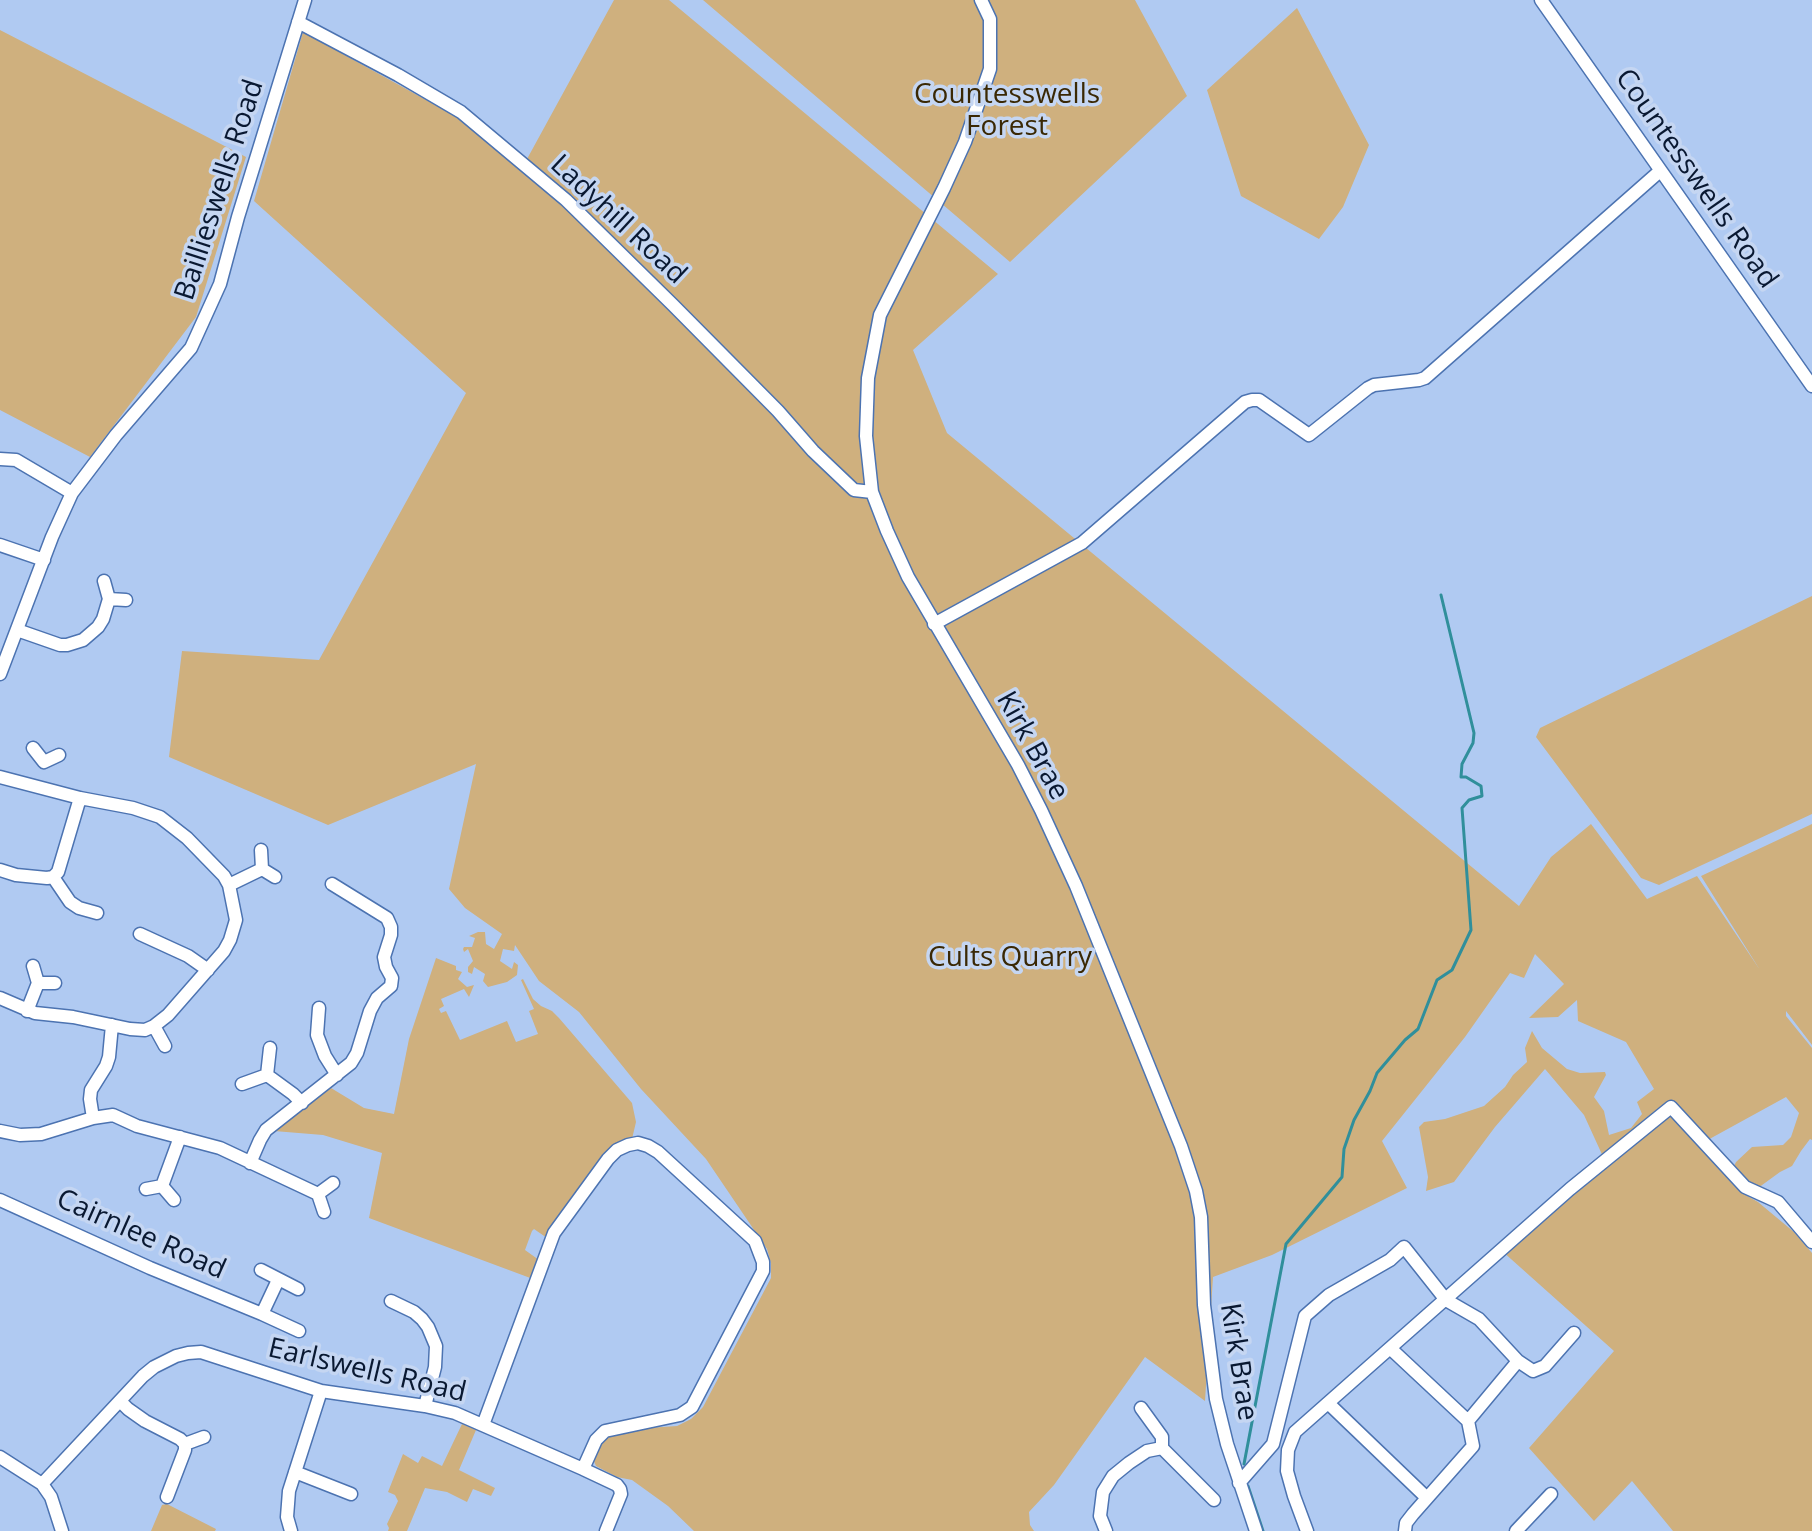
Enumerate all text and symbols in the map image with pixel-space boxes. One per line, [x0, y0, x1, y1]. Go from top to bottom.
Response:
street label: Countesswells Road [1608, 63, 1784, 295]
street label: Baillieswells Road [168, 75, 272, 305]
park label: Countesswells Forest [914, 78, 1100, 144]
street label: Ladyhill Road [543, 148, 693, 292]
street label: Kirk Brae [989, 686, 1075, 806]
park label: Cults Quarry [928, 941, 1092, 975]
street label: Cairnlee Road [51, 1183, 231, 1287]
street label: Kirk Brae [1212, 1301, 1264, 1423]
street label: Earlswells Road [265, 1332, 469, 1410]

